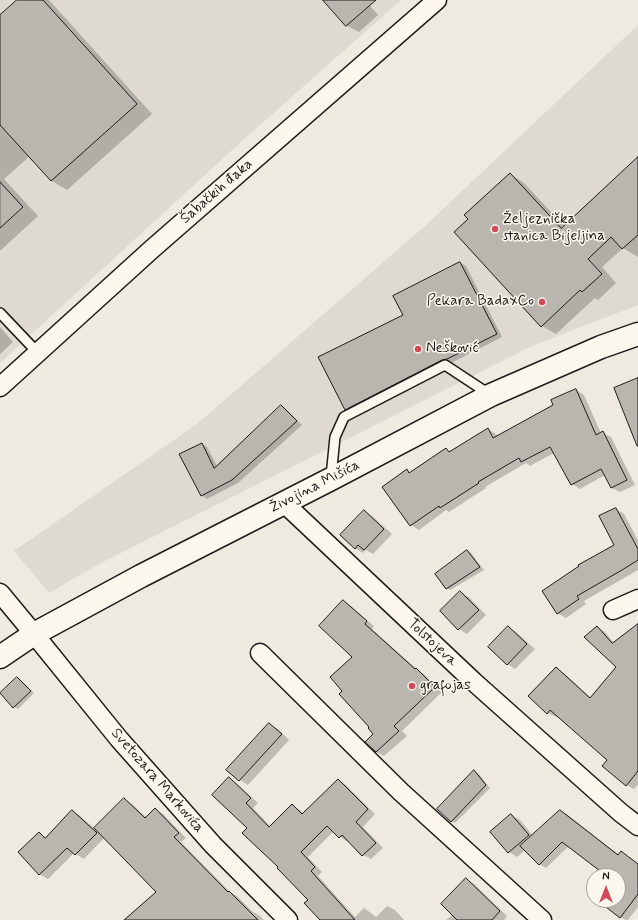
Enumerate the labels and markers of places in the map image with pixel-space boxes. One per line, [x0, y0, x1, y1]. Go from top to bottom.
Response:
place label: Željeznička stanica Bijeljina [503, 211, 605, 246]
marker: Željeznička stanica Bijeljina [490, 224, 500, 234]
place label: Pekara BadaxCo [427, 293, 534, 311]
marker: Pekara BadaxCo [537, 297, 547, 307]
place label: Nešković [426, 340, 479, 358]
marker: Nešković [413, 344, 423, 354]
place label: grafojas [420, 677, 471, 695]
marker: grafojas [407, 681, 417, 691]

